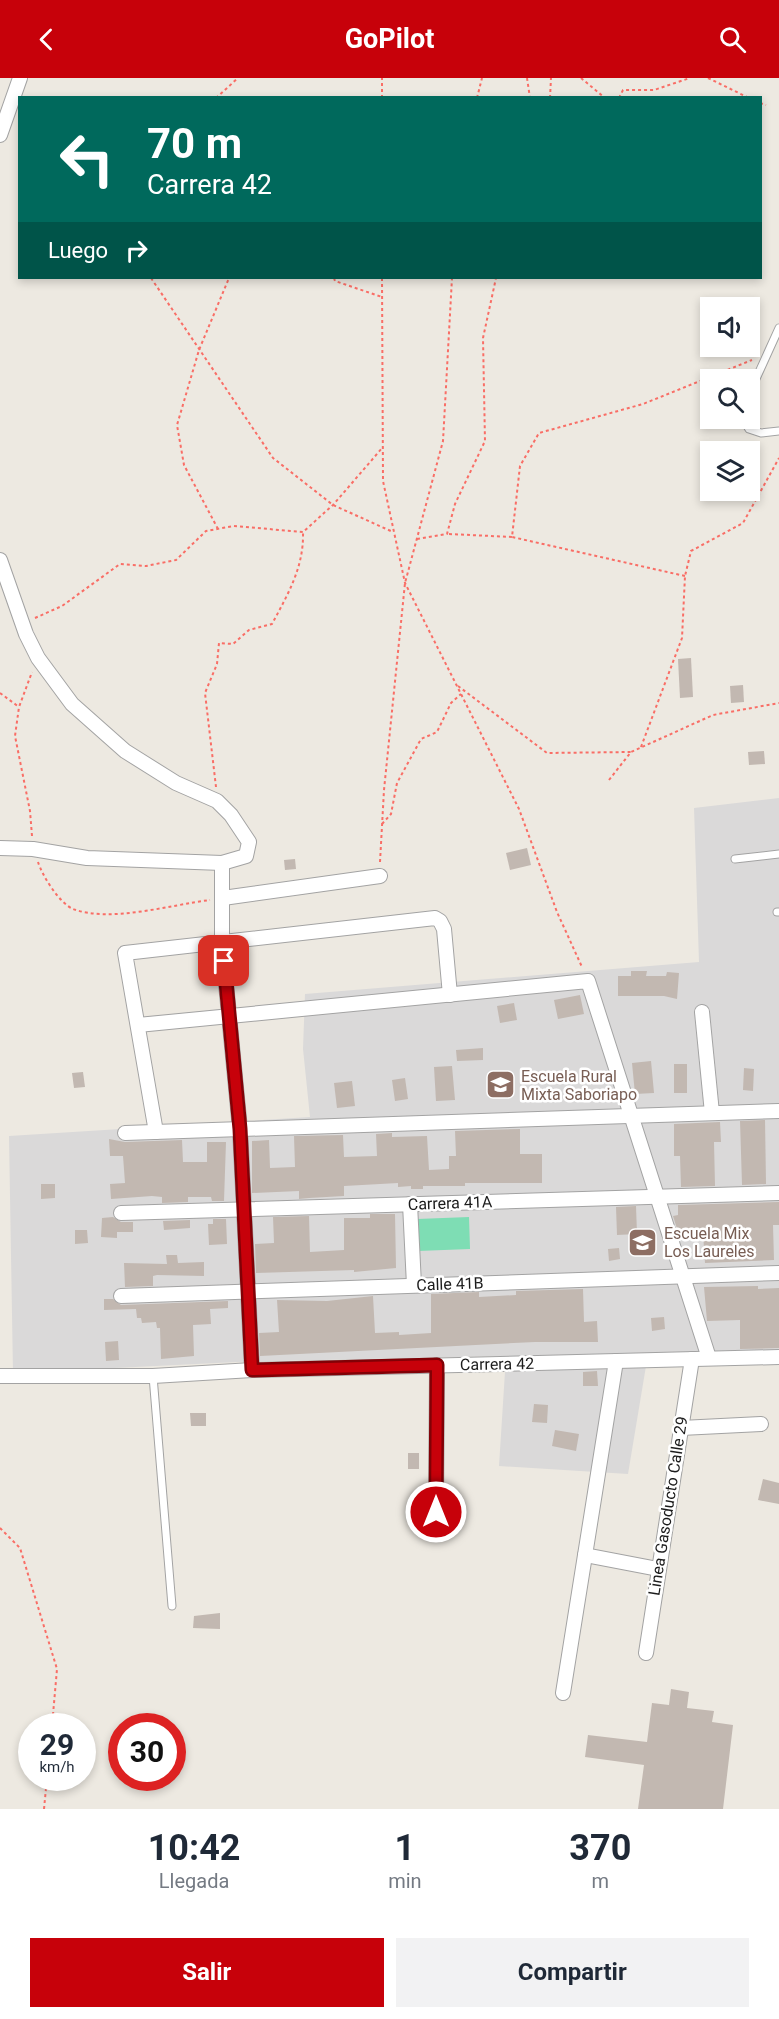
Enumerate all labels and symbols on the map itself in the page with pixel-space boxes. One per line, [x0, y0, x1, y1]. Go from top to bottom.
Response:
pin [198, 935, 249, 986]
place label: Escuela Rural Mixta Saboriapo [521, 1067, 637, 1104]
school or university icon: Escuela Rural Mixta Saboriapo [484, 1069, 516, 1101]
street label: Carrera 41A [407, 1192, 493, 1214]
place label: Escuela Mix Los Laureles [664, 1224, 755, 1261]
school or university icon: Escuela Mix Los Laureles [627, 1226, 659, 1258]
street label: Calle 41B [416, 1273, 484, 1295]
street label: Carrera 42 [460, 1354, 534, 1374]
street label: Linea Gasoducto Calle 29 [644, 1415, 692, 1597]
position arrow [404, 1480, 468, 1544]
speed limit sign: 30 [108, 1713, 186, 1791]

